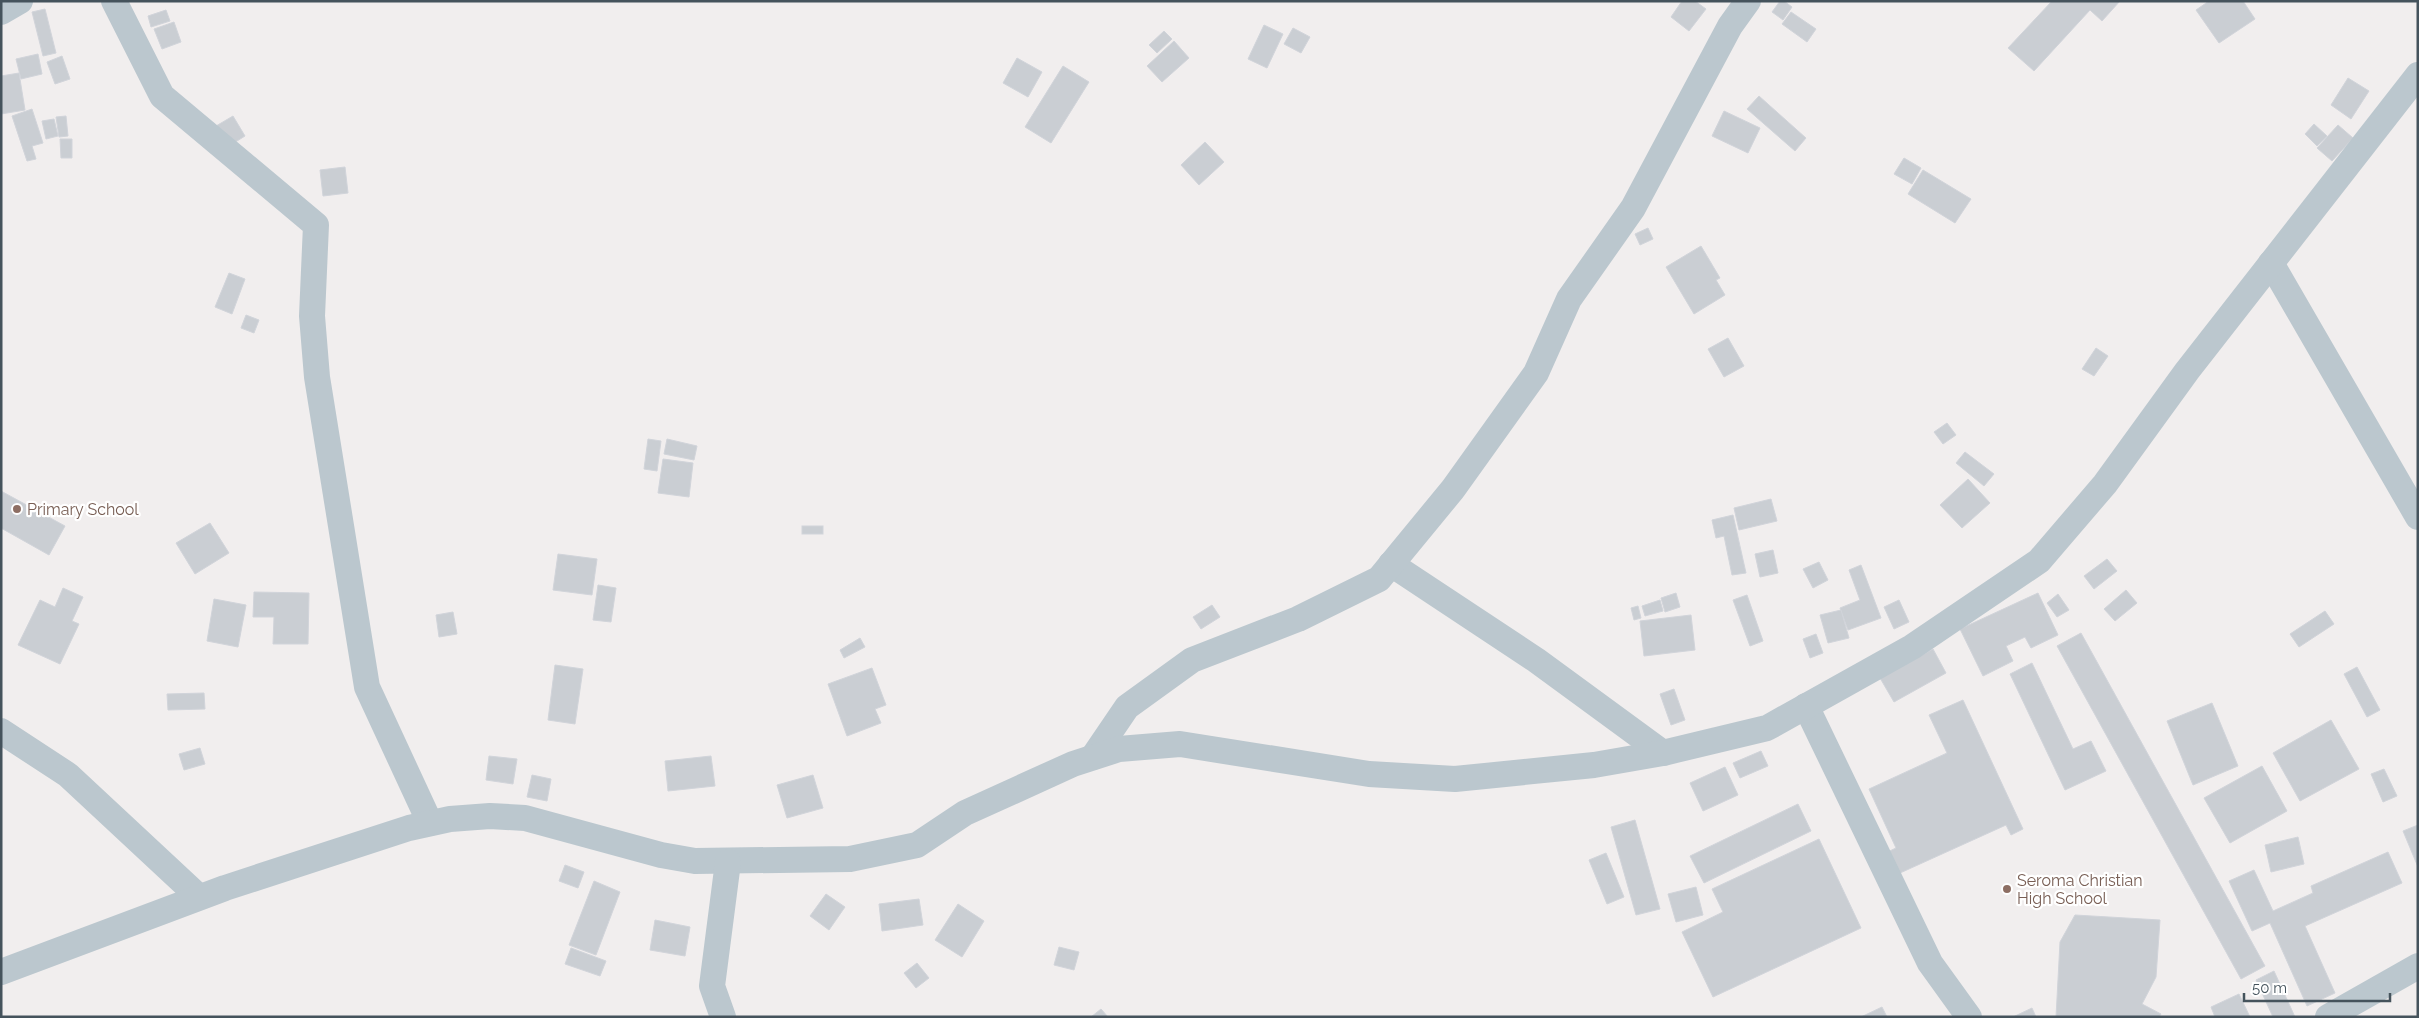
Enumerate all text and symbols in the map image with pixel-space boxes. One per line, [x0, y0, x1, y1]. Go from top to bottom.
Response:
place label: Primary School [27, 500, 139, 519]
marker: Primary School [11, 503, 23, 515]
place label: Seroma Christian High School [2017, 871, 2143, 908]
marker: Seroma Christian High School [2001, 883, 2013, 895]
scale bar [2244, 970, 2390, 1002]
text: 50 m [2252, 979, 2287, 997]

